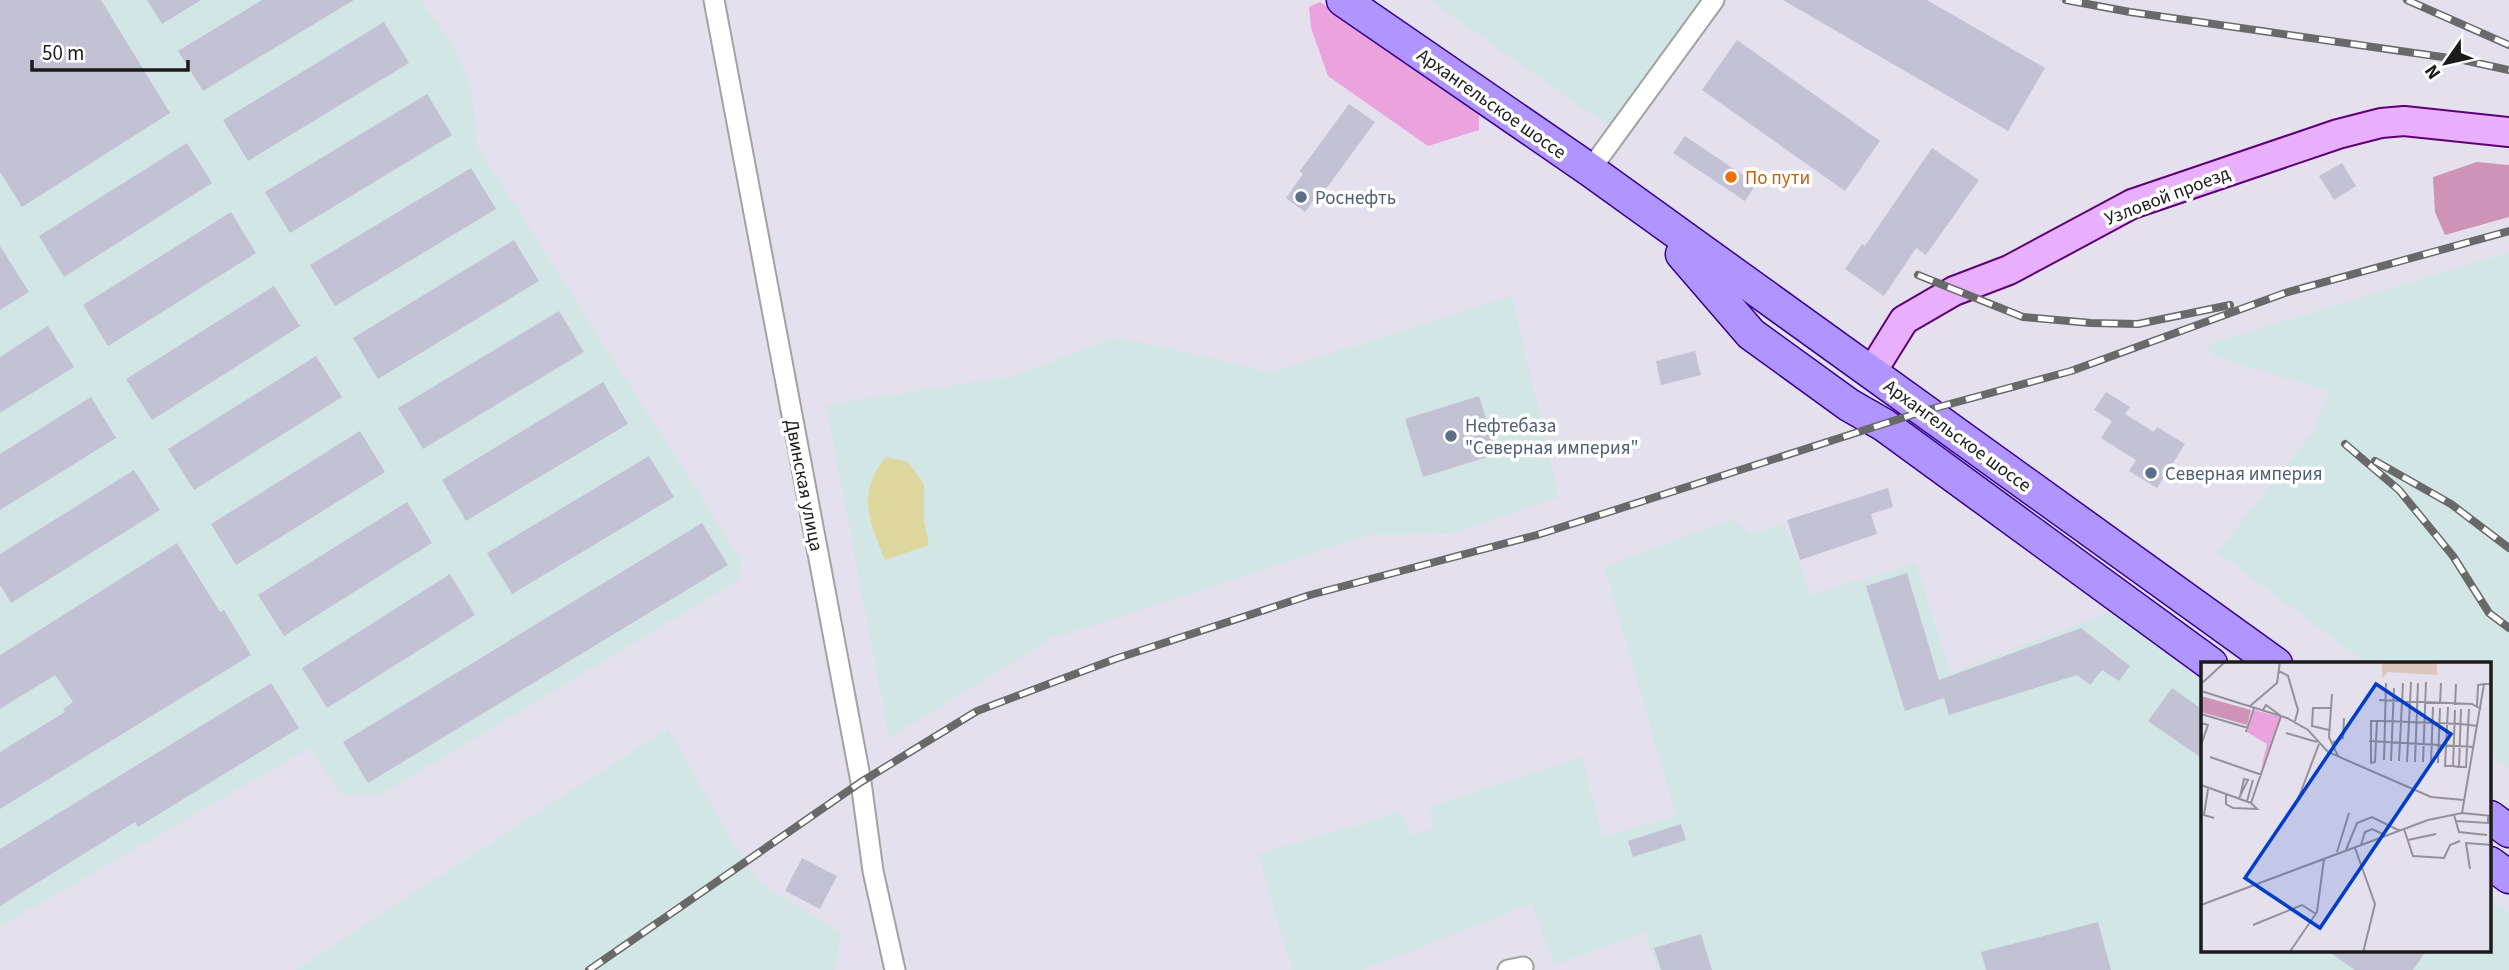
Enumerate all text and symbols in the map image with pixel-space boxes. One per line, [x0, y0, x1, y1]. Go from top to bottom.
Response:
scale bar [32, 28, 187, 72]
north arrow [2411, 28, 2481, 98]
text: 50 m [42, 38, 84, 68]
street label: Архангельское шоссе [1411, 43, 1571, 166]
text: N [2418, 59, 2448, 84]
street label: Узловой проезд [2101, 160, 2234, 233]
place label: По пути [1745, 165, 1810, 192]
marker: По пути [1723, 169, 1739, 185]
place label: Роснефть [1315, 185, 1396, 212]
marker: Роснефть [1293, 189, 1309, 205]
street label: Архангельское шоссе [1878, 373, 2037, 499]
place label: Нефтебаза "Северная империя" [1465, 413, 1639, 462]
street label: Двинская улица [777, 417, 830, 554]
marker: Нефтебаза "Северная империя" [1443, 428, 1459, 444]
place label: Северная империя [2165, 461, 2323, 488]
marker: Северная империя [2143, 465, 2159, 481]
inset map [2201, 662, 2492, 953]

